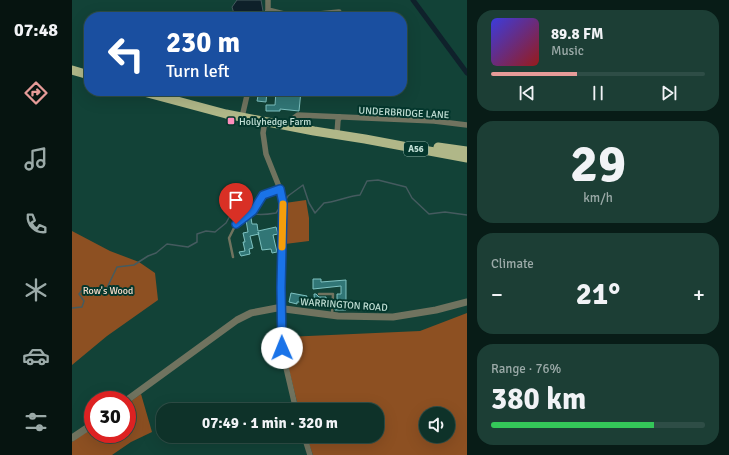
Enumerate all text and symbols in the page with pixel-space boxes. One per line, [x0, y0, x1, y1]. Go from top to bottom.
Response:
text: 07:48 [14, 19, 58, 41]
text: 89.8 FM [551, 25, 603, 43]
text: 230 m [166, 26, 240, 60]
icon: left [100, 28, 152, 80]
text: Music [551, 43, 584, 59]
text: Turn left [166, 60, 229, 82]
icon: directions [22, 79, 50, 107]
icon: previous [516, 82, 538, 104]
icon: pause [587, 82, 609, 104]
icon: next [658, 82, 680, 104]
street label: UNDERBRIDGE LANE [358, 105, 450, 121]
marker: Hollyhedge Farm [226, 116, 236, 126]
place label: Hollyhedge Farm [239, 116, 311, 128]
text: 29 [570, 132, 626, 196]
road number: A56 [404, 142, 428, 156]
icon: music [22, 145, 50, 173]
pin [219, 183, 253, 224]
icon: arrive [225, 189, 247, 211]
text: km/h [583, 190, 613, 206]
icon: phone [22, 210, 50, 238]
text: Climate [491, 256, 534, 272]
icon: climate [22, 276, 50, 304]
text: 21° [576, 276, 620, 313]
text: − [491, 281, 503, 308]
text: + [693, 281, 705, 308]
park label: Row's Wood [83, 285, 133, 297]
street label: WARRINGTON ROAD [300, 296, 388, 314]
position arrow [261, 327, 303, 369]
icon: car [22, 342, 50, 370]
text: Range · 76% [491, 361, 561, 377]
text: 380 km [491, 381, 586, 418]
speed limit sign: 30 [84, 391, 136, 443]
map controls [419, 407, 455, 443]
button: sound [419, 407, 455, 443]
icon: filters [22, 408, 50, 436]
text: 07:49 · 1 min · 320 m [202, 414, 338, 432]

